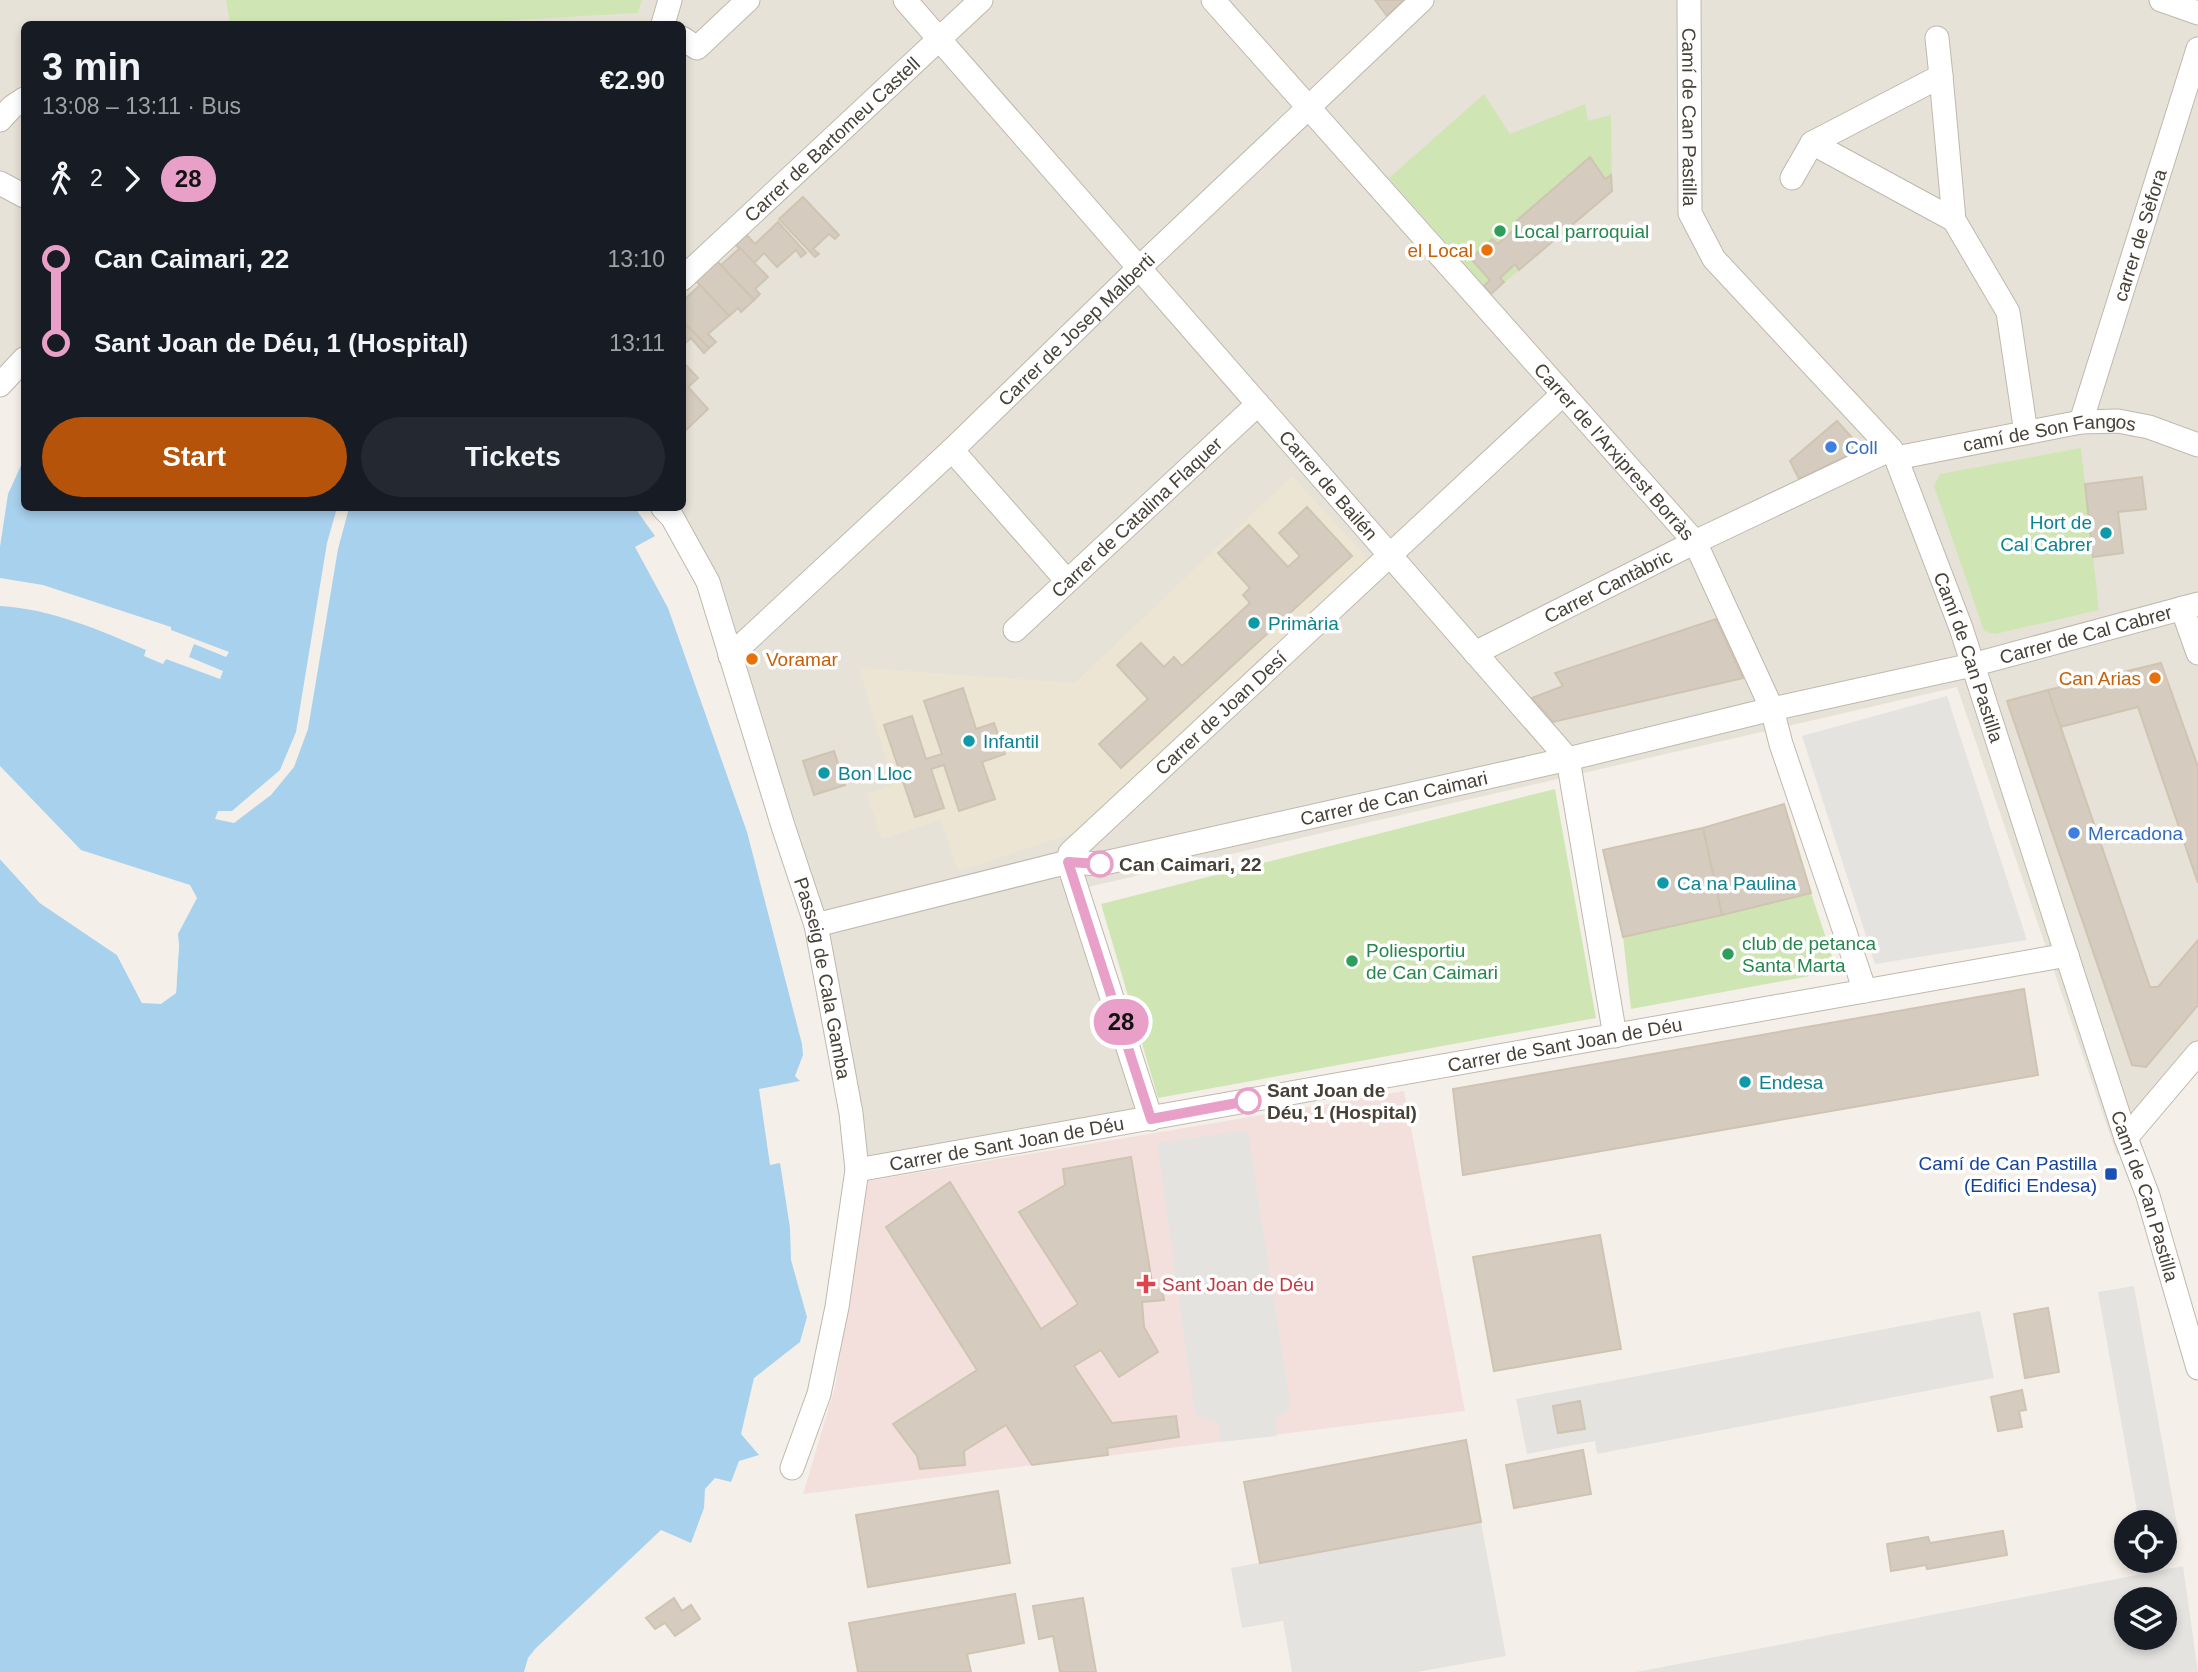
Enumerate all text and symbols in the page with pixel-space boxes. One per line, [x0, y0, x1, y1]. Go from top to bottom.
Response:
street label: Camí de Can Pastilla [1678, 28, 1700, 207]
text: 3 min [42, 46, 141, 88]
street label: Carrer de Bartomeu Castell [740, 53, 924, 226]
text: €2.90 [600, 65, 665, 95]
text: 13:08 – 13:11 · Bus [42, 93, 241, 119]
icon: walk [42, 160, 80, 198]
icon: forward [113, 160, 151, 198]
text: 2 [90, 165, 103, 191]
text: 28 [175, 165, 202, 192]
street label: carrer de Sèfora [2110, 166, 2171, 304]
place label: Local parroquial [1514, 221, 1649, 242]
marker: Local parroquial [1492, 223, 1508, 239]
place label: el Local [1408, 240, 1473, 261]
marker: el Local [1479, 242, 1495, 258]
text: Can Caimari, 22 [94, 244, 289, 274]
text: 13:10 [607, 246, 665, 272]
street label: Carrer de Josep Malberti [994, 249, 1159, 410]
text: Sant Joan de Déu, 1 (Hospital) [94, 328, 468, 358]
text: 13:11 [609, 330, 665, 356]
street label: Carrer de l'Arxiprest Borràs [1530, 359, 1698, 545]
street label: camí de Son Fangos [1961, 411, 2138, 456]
button: Start [42, 417, 347, 497]
button: Tickets [361, 417, 665, 497]
street label: Carrer de Bailén [1275, 426, 1382, 544]
street label: Carrer de Catalina Flaquer [1047, 433, 1227, 602]
place label: Coll [1845, 437, 1878, 458]
marker: Coll [1823, 439, 1839, 455]
place label: Hort de Cal Cabrer [2000, 512, 2093, 555]
marker: Hort de Cal Cabrer [2098, 525, 2114, 541]
street label: Carrer Cantàbric [1541, 545, 1676, 627]
street label: Camí de Can Pastilla [1930, 569, 2007, 745]
street label: Carrer de Cal Cabrer [1997, 601, 2175, 668]
place label: Primària [1268, 613, 1339, 634]
marker: Primària [1246, 615, 1262, 631]
street label: Carrer de Joan Desí [1151, 647, 1291, 779]
place label: Voramar [766, 649, 838, 670]
marker: Voramar [744, 651, 760, 667]
place label: Can Arias [2059, 668, 2141, 689]
marker: Can Arias [2147, 670, 2163, 686]
place label: Infantil [983, 731, 1039, 752]
marker: Infantil [961, 733, 977, 749]
place label: Bon Lloc [838, 763, 912, 784]
marker: Bon Lloc [816, 765, 832, 781]
street label: Carrer de Can Caimari [1298, 767, 1490, 830]
place label: Mercadona [2088, 823, 2183, 844]
marker: Mercadona [2066, 825, 2082, 841]
marker: Can Caimari, 22 [1087, 851, 1113, 877]
place label: Can Caimari, 22 [1119, 854, 1262, 875]
place label: Ca na Paulina [1677, 873, 1797, 894]
street label: Passeig de Cala Gamba [790, 875, 855, 1081]
marker: Ca na Paulina [1655, 875, 1671, 891]
place label: club de petanca Santa Marta [1742, 933, 1877, 976]
place label: Poliesportiu de Can Caimari [1366, 940, 1498, 983]
marker: club de petanca Santa Marta [1720, 946, 1736, 962]
marker: Poliesportiu de Can Caimari [1344, 953, 1360, 969]
line badge: 28 [1090, 999, 1152, 1045]
text: 28 [1108, 1008, 1134, 1035]
street label: Carrer de Sant Joan de Déu [1446, 1014, 1684, 1076]
place label: Endesa [1759, 1072, 1824, 1093]
marker: Endesa [1737, 1074, 1753, 1090]
place label: Sant Joan de Déu, 1 (Hospital) [1267, 1080, 1417, 1123]
marker: Sant Joan de Déu, 1 (Hospital) [1235, 1088, 1261, 1114]
street label: Camí de Can Pastilla [2107, 1108, 2182, 1284]
street label: Carrer de Sant Joan de Déu [888, 1113, 1126, 1175]
place label: Camí de Can Pastilla (Edifici Endesa) [1919, 1153, 2097, 1196]
marker: Camí de Can Pastilla (Edifici Endesa) [2103, 1166, 2119, 1182]
marker: Sant Joan de Déu [1136, 1274, 1156, 1294]
place label: Sant Joan de Déu [1162, 1274, 1314, 1295]
map controls [2114, 1510, 2177, 1650]
button: locate [2114, 1510, 2177, 1573]
button: layers [2114, 1587, 2177, 1650]

